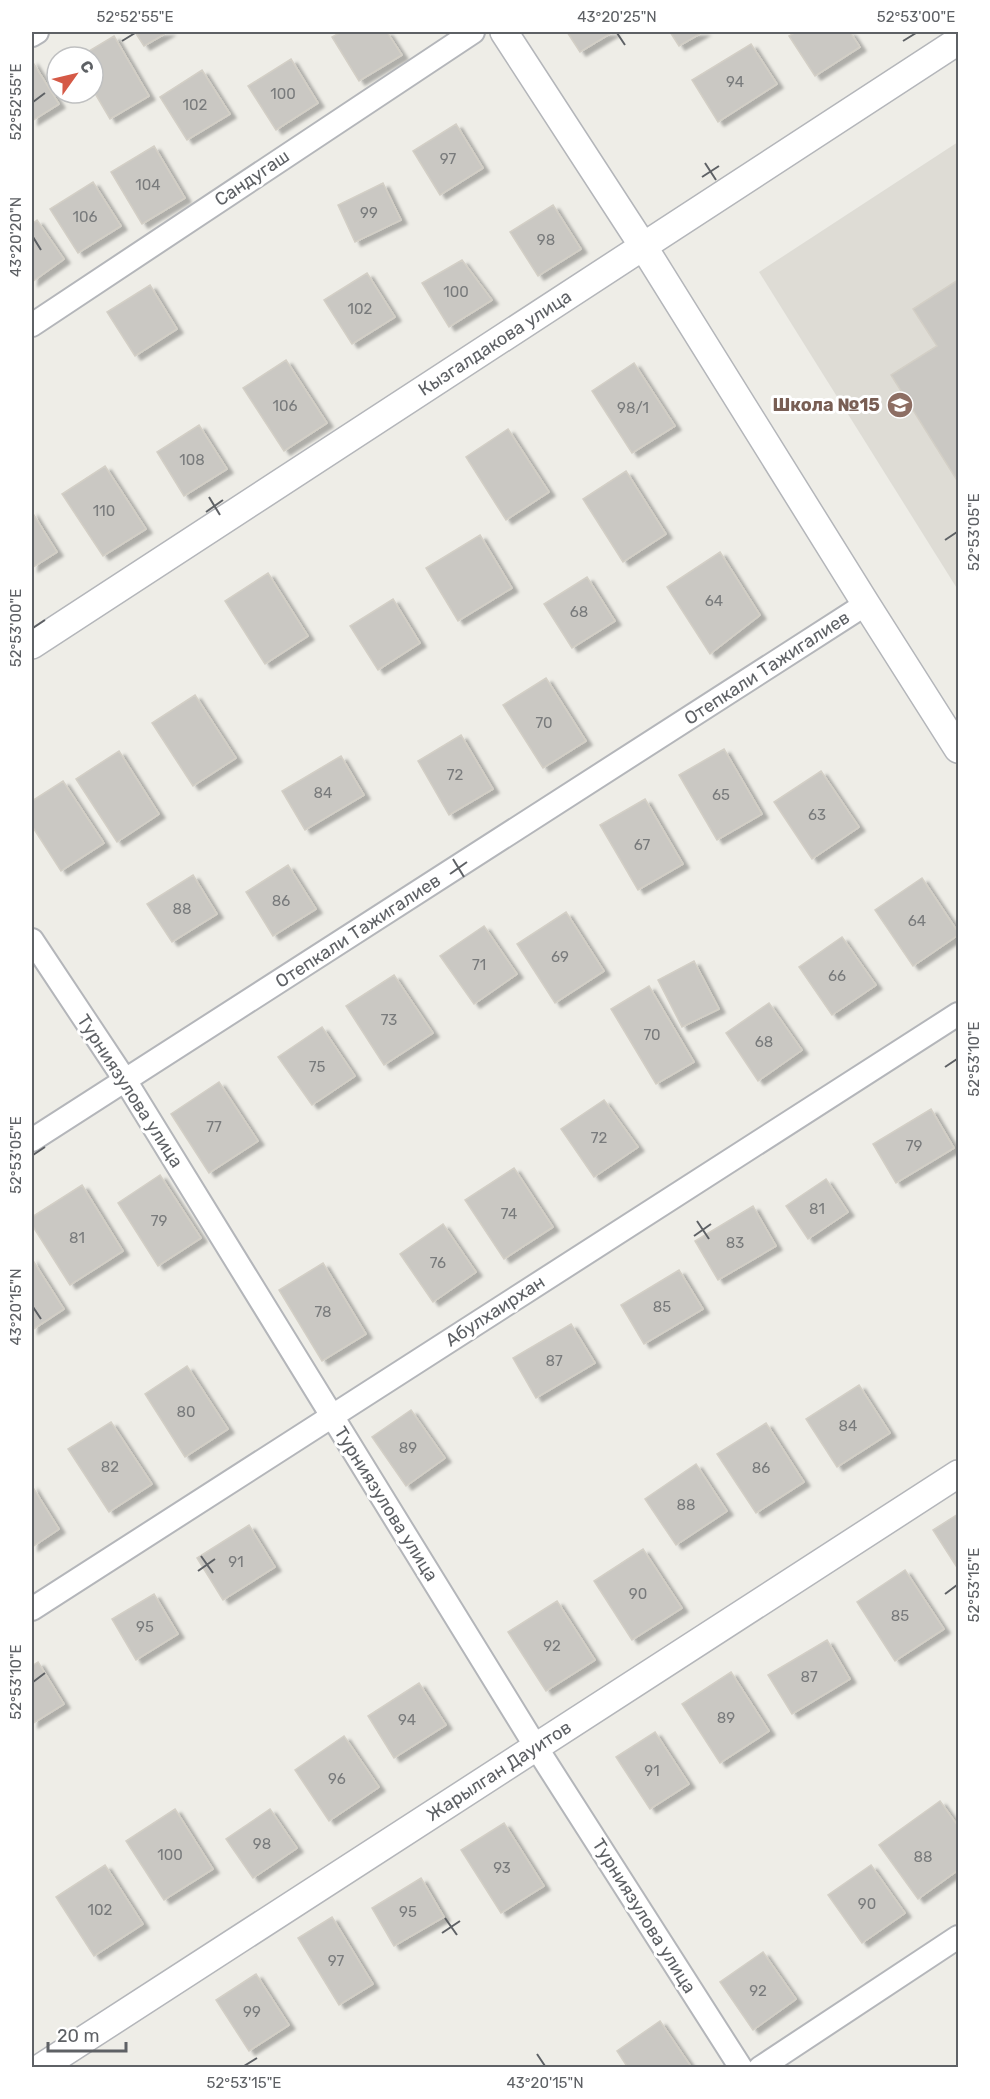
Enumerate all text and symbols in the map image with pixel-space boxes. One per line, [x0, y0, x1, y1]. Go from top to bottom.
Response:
text: 52°52'55"E [96, 8, 174, 26]
text: 43°20'25"N [577, 8, 657, 26]
text: 52°53'00"E [877, 8, 955, 26]
north arrow [45, 45, 105, 105]
text: С [76, 57, 98, 77]
text: 52°52'55"E [7, 63, 25, 141]
house number: 94 [726, 73, 744, 91]
house number: 100 [270, 85, 296, 103]
house number: 102 [183, 96, 208, 114]
street label: Сандугаш [210, 145, 294, 211]
house number: 97 [440, 150, 457, 168]
house number: 104 [135, 176, 161, 194]
text: 43°20'20"N [7, 197, 25, 277]
house number: 99 [360, 204, 378, 222]
house number: 106 [73, 208, 98, 226]
house number: 98 [537, 231, 555, 249]
house number: 100 [443, 283, 469, 301]
street label: Кызгалдакова улица [414, 285, 576, 401]
house number: 102 [348, 300, 373, 318]
school or university icon: Школа №15 [885, 390, 915, 420]
place label: Школа №15 [773, 394, 880, 416]
house number: 106 [273, 397, 298, 415]
house number: 98/1 [617, 399, 649, 417]
house number: 108 [179, 451, 205, 469]
text: 52°53'05"E [965, 493, 983, 571]
house number: 110 [93, 502, 115, 520]
text: 52°53'00"E [7, 589, 25, 667]
house number: 64 [705, 592, 723, 610]
house number: 68 [570, 603, 588, 621]
street label: Отепкали Тажигалиев [680, 606, 854, 730]
house number: 70 [535, 714, 553, 732]
house number: 72 [447, 766, 463, 784]
house number: 84 [314, 784, 332, 802]
house number: 65 [712, 786, 730, 804]
house number: 63 [808, 806, 826, 824]
house number: 67 [634, 836, 650, 854]
street label: Отепкали Тажигалиев [271, 869, 445, 993]
house number: 86 [272, 892, 290, 910]
house number: 88 [172, 900, 192, 918]
house number: 64 [908, 912, 926, 930]
house number: 69 [551, 948, 569, 966]
house number: 71 [472, 956, 486, 974]
house number: 66 [828, 967, 846, 985]
street label: Турниязулова улица [72, 1010, 188, 1172]
house number: 73 [381, 1011, 397, 1029]
text: 52°53'10"E [965, 1021, 983, 1097]
house number: 70 [643, 1026, 661, 1044]
house number: 68 [755, 1033, 773, 1051]
house number: 75 [309, 1058, 325, 1076]
text: 52°53'05"E [7, 1116, 25, 1194]
house number: 77 [206, 1118, 222, 1136]
house number: 72 [591, 1129, 607, 1147]
house number: 79 [906, 1137, 922, 1155]
house number: 81 [809, 1200, 825, 1218]
house number: 74 [501, 1205, 517, 1223]
house number: 79 [151, 1212, 167, 1230]
house number: 81 [69, 1229, 85, 1247]
house number: 83 [726, 1234, 744, 1252]
house number: 76 [430, 1254, 446, 1272]
text: 43°20'15"N [7, 1268, 25, 1346]
street label: Абулхаирхан [441, 1271, 549, 1351]
house number: 85 [653, 1298, 671, 1316]
house number: 78 [314, 1303, 332, 1321]
house number: 87 [545, 1352, 563, 1370]
house number: 80 [176, 1403, 196, 1421]
house number: 84 [839, 1417, 857, 1435]
street label: Турниязулова улица [329, 1423, 443, 1585]
house number: 89 [399, 1439, 417, 1457]
house number: 82 [101, 1458, 119, 1476]
house number: 86 [752, 1459, 770, 1477]
house number: 88 [676, 1496, 696, 1514]
text: 52°53'15"E [965, 1548, 983, 1622]
house number: 91 [228, 1553, 244, 1571]
house number: 90 [629, 1585, 647, 1603]
house number: 85 [891, 1607, 909, 1625]
house number: 95 [136, 1618, 154, 1636]
house number: 92 [543, 1637, 561, 1655]
text: 52°53'10"E [7, 1644, 25, 1720]
house number: 87 [800, 1668, 818, 1686]
house number: 89 [717, 1709, 735, 1727]
house number: 94 [398, 1711, 416, 1729]
street label: Жарылган Дауитов [423, 1716, 575, 1826]
house number: 91 [644, 1762, 660, 1780]
house number: 96 [328, 1770, 346, 1788]
house number: 98 [253, 1835, 271, 1853]
street label: Турниязулова улица [587, 1835, 701, 1997]
house number: 100 [157, 1846, 183, 1864]
house number: 88 [913, 1848, 933, 1866]
house number: 93 [493, 1859, 511, 1877]
house number: 90 [858, 1895, 876, 1913]
house number: 102 [88, 1901, 113, 1919]
house number: 95 [399, 1903, 417, 1921]
house number: 97 [328, 1952, 345, 1970]
house number: 92 [749, 1982, 767, 2000]
house number: 99 [243, 2003, 261, 2021]
scale bar [48, 2015, 126, 2053]
text: 20 m [57, 2025, 99, 2047]
text: 52°53'15"E [207, 2074, 281, 2092]
text: 43°20'15"N [506, 2074, 584, 2092]

